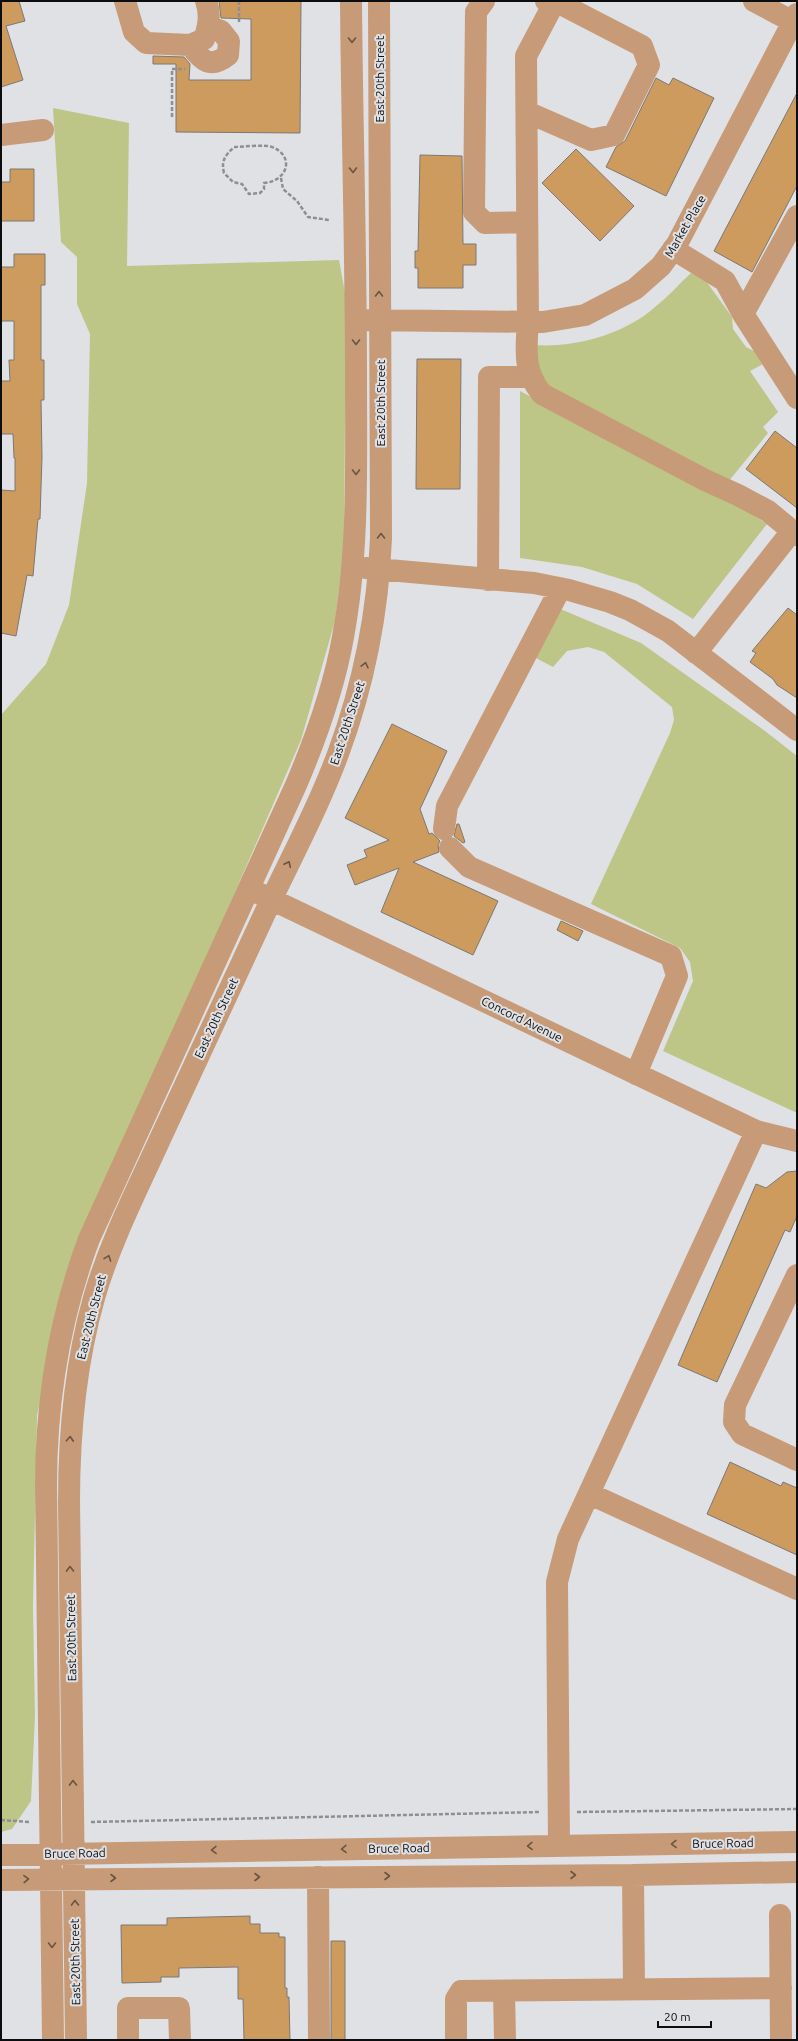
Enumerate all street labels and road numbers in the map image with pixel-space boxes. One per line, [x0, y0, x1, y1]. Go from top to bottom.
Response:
street label: East 20th Street [373, 35, 386, 122]
street label: Market Place [662, 193, 708, 259]
street label: East 20th Street [374, 359, 387, 446]
street label: East 20th Street [327, 679, 367, 766]
street label: East 20th Street [192, 976, 240, 1060]
street label: Concord Avenue [479, 994, 565, 1044]
street label: East 20th Street [74, 1273, 108, 1361]
street label: East 20th Street [64, 1594, 78, 1682]
street label: Bruce Road [692, 1836, 754, 1850]
street label: Bruce Road [368, 1841, 430, 1855]
street label: Bruce Road [44, 1846, 106, 1860]
street label: East 20th Street [68, 1918, 82, 2006]

